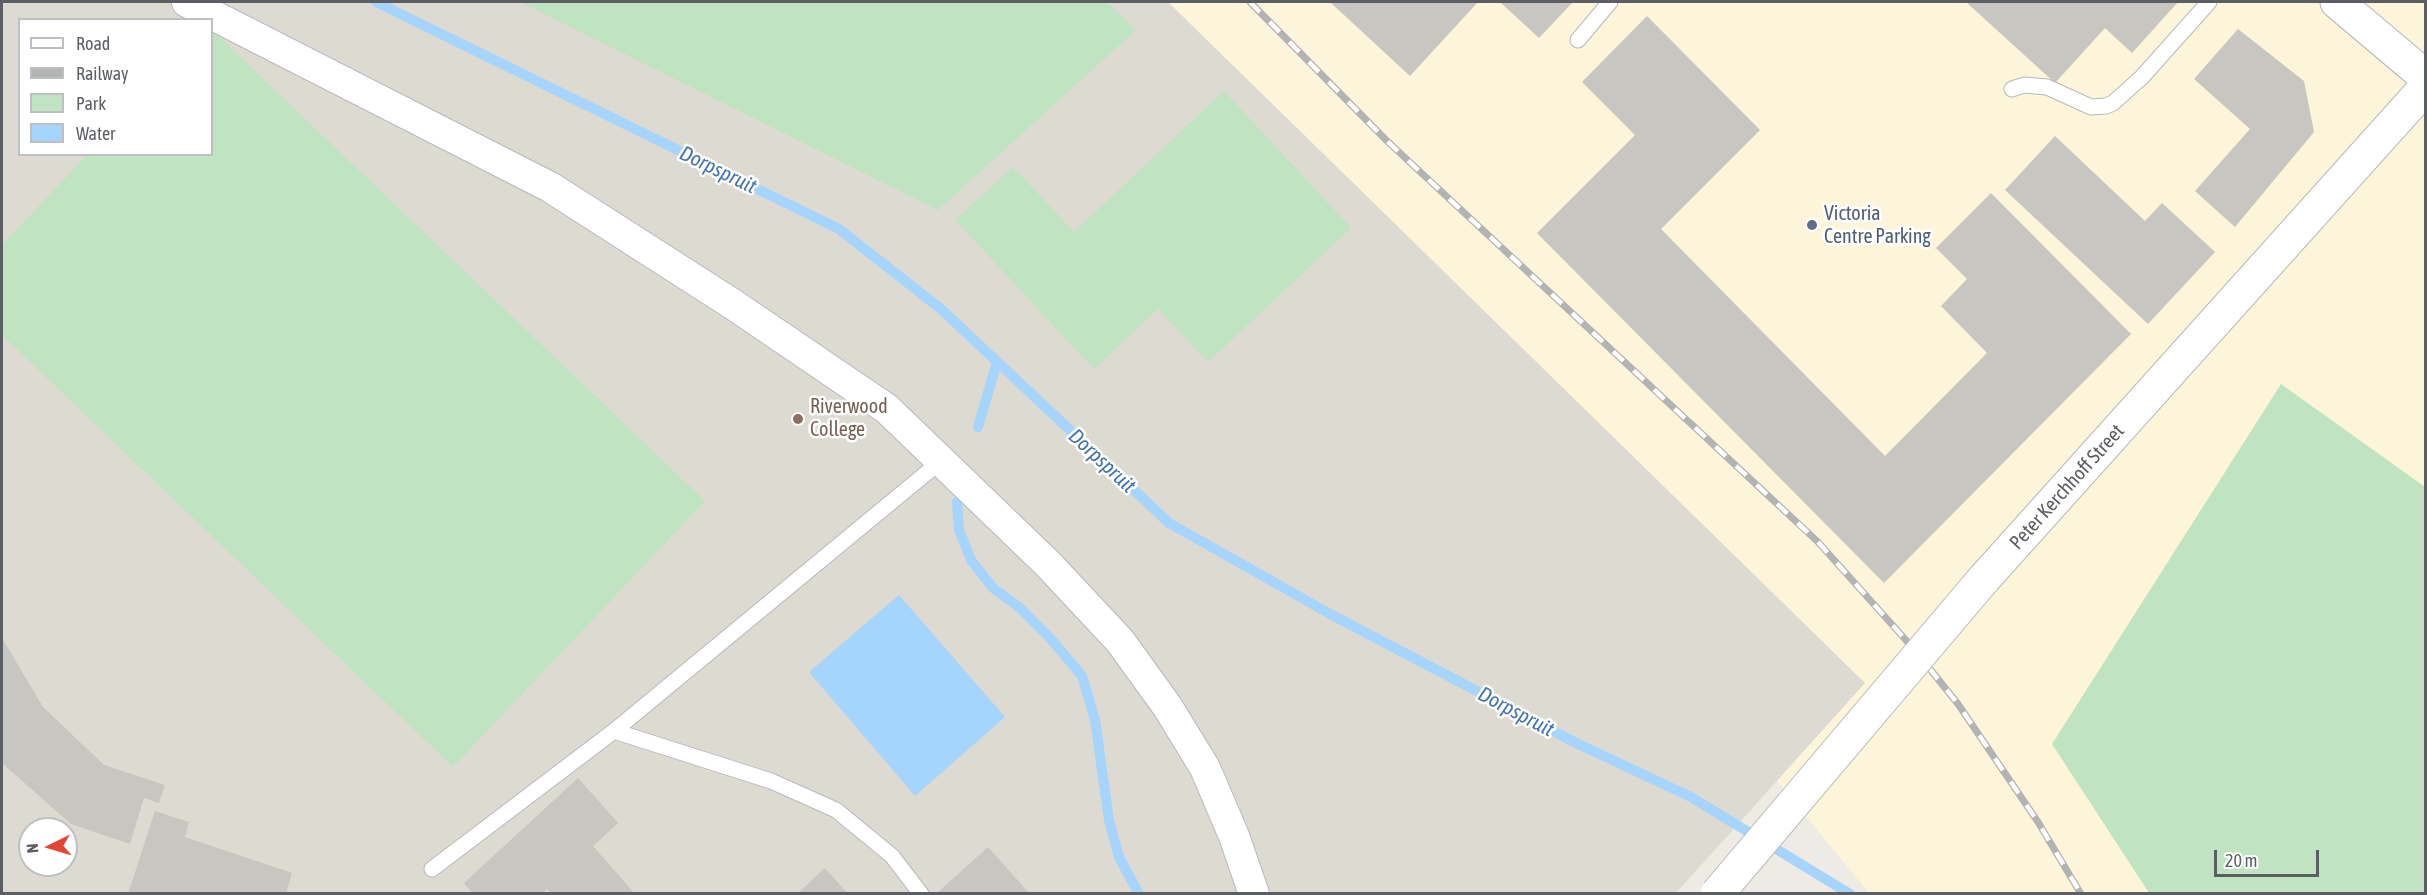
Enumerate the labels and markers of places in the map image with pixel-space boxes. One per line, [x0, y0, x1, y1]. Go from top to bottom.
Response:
place label: Victoria Centre Parking [1824, 202, 1931, 249]
marker: Victoria Centre Parking [1805, 218, 1819, 232]
place label: Riverwood College [810, 395, 888, 442]
marker: Riverwood College [791, 412, 805, 426]

